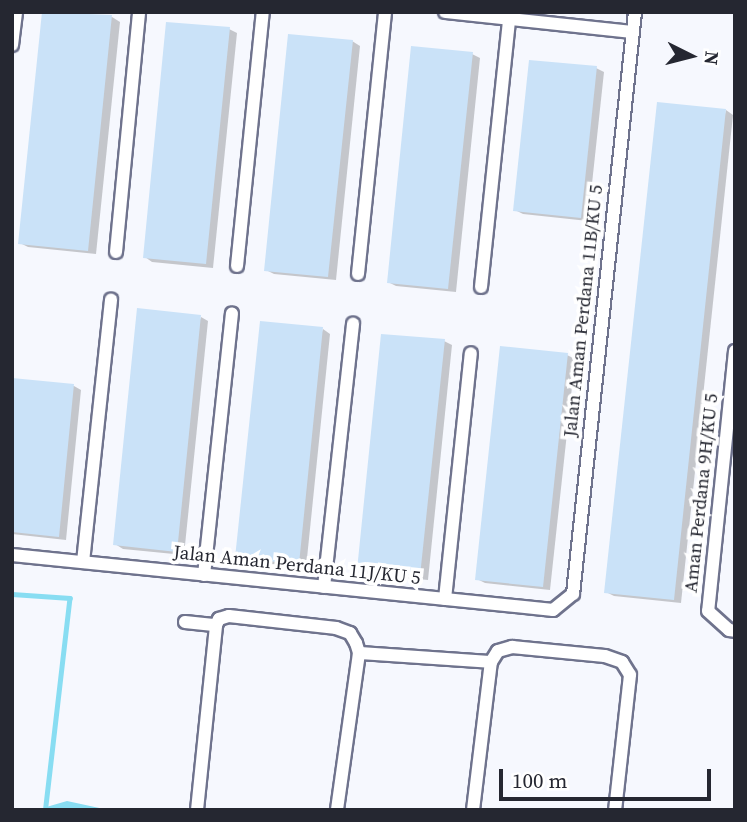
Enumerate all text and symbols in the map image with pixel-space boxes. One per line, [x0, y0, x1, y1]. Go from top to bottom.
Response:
north arrow [656, 21, 726, 91]
text: N [698, 50, 726, 66]
street label: Jalan Aman Perdana 11B/KU 5 [558, 184, 608, 438]
street label: Aman Perdana 9H/KU 5 [679, 392, 723, 594]
street label: Jalan Aman Perdana 11J/KU 5 [172, 541, 422, 589]
scale bar [502, 756, 714, 800]
text: 100 m [512, 766, 567, 795]

